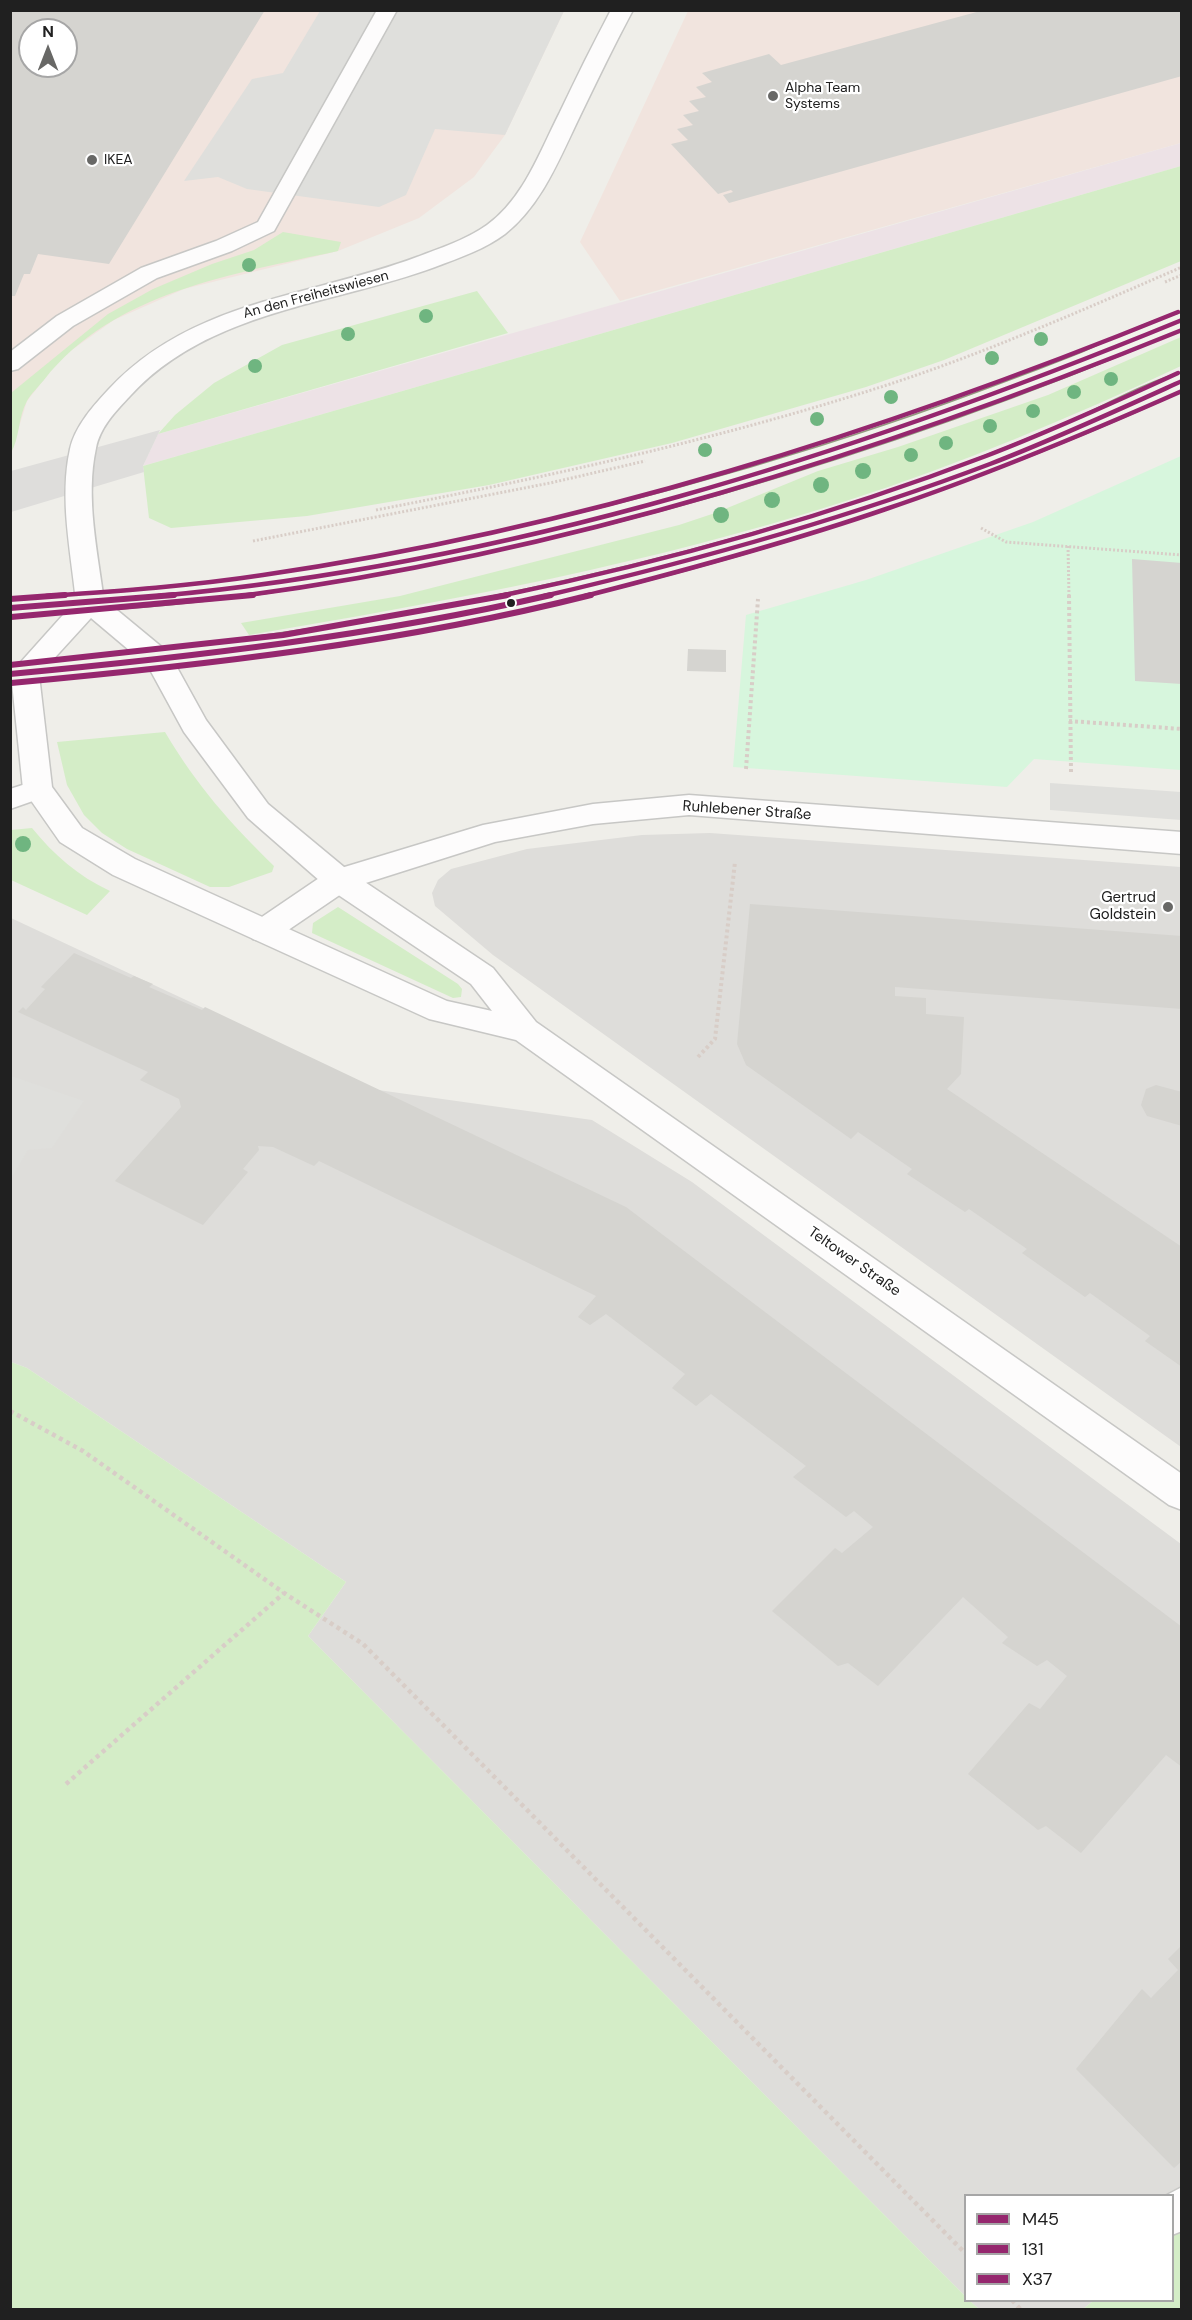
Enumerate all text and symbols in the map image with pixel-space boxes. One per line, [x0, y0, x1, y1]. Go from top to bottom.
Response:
north arrow [18, 18, 78, 78]
text: N [42, 21, 54, 42]
place label: Alpha Team Systems [785, 80, 860, 112]
marker: Alpha Team Systems [766, 89, 780, 103]
place label: IKEA [104, 152, 133, 168]
marker: IKEA [85, 153, 99, 167]
street label: An den Freiheitswiesen [241, 267, 391, 323]
unlabelled marker [505, 597, 517, 609]
street label: Ruhlebener Straße [682, 798, 812, 824]
place label: Gertrud Goldstein [1089, 889, 1156, 924]
marker: Gertrud Goldstein [1161, 900, 1175, 914]
street label: Teltower Straße [804, 1223, 904, 1301]
legend [964, 2194, 1174, 2302]
text: M45 [1022, 2207, 1059, 2231]
text: 131 [1022, 2237, 1044, 2261]
text: X37 [1022, 2267, 1052, 2291]

